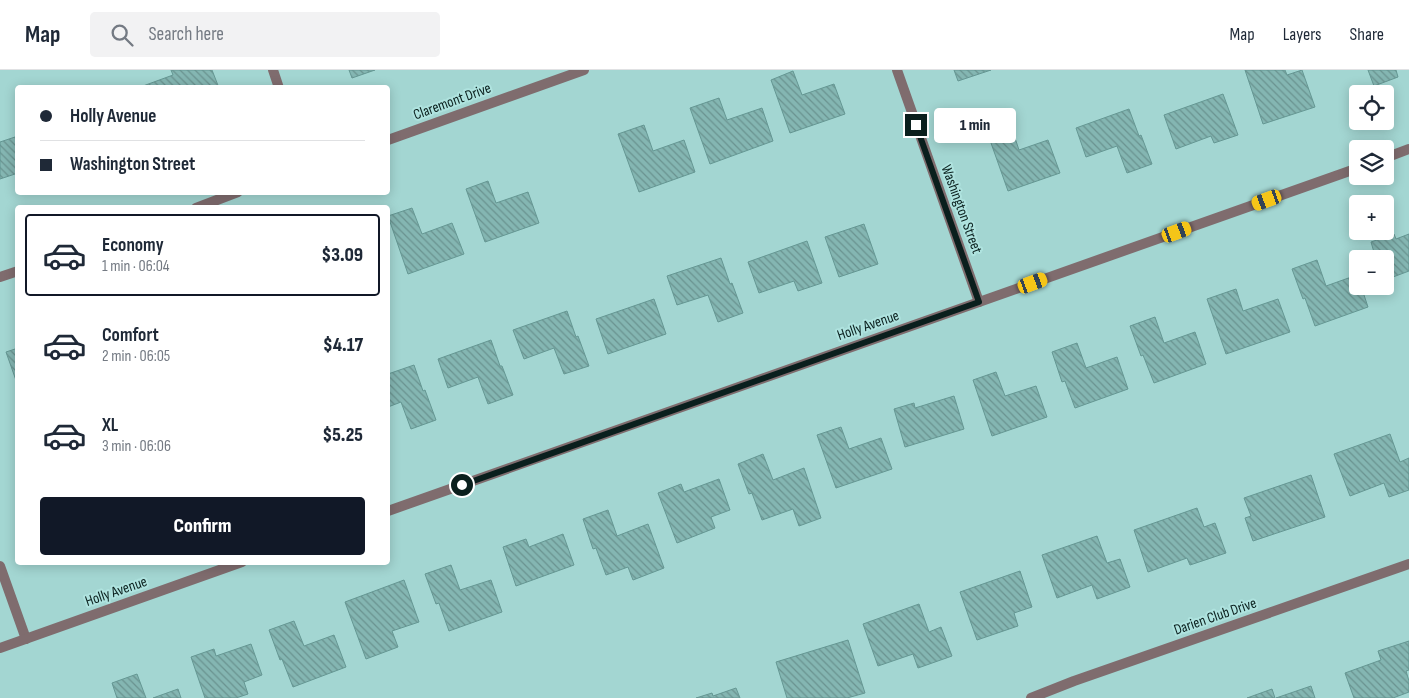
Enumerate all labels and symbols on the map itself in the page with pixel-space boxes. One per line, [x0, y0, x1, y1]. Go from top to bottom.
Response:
street label: Claremont Drive [411, 79, 494, 124]
callout: 1 min [934, 108, 1016, 142]
route end [905, 114, 927, 136]
street label: Washington Street [937, 162, 987, 257]
car [1250, 188, 1283, 212]
car [1160, 220, 1193, 244]
car [1016, 271, 1049, 295]
street label: Holly Avenue [835, 306, 902, 345]
route start [451, 474, 473, 496]
street label: Holly Avenue [83, 572, 150, 611]
street label: Darien Club Drive [1171, 593, 1259, 639]

